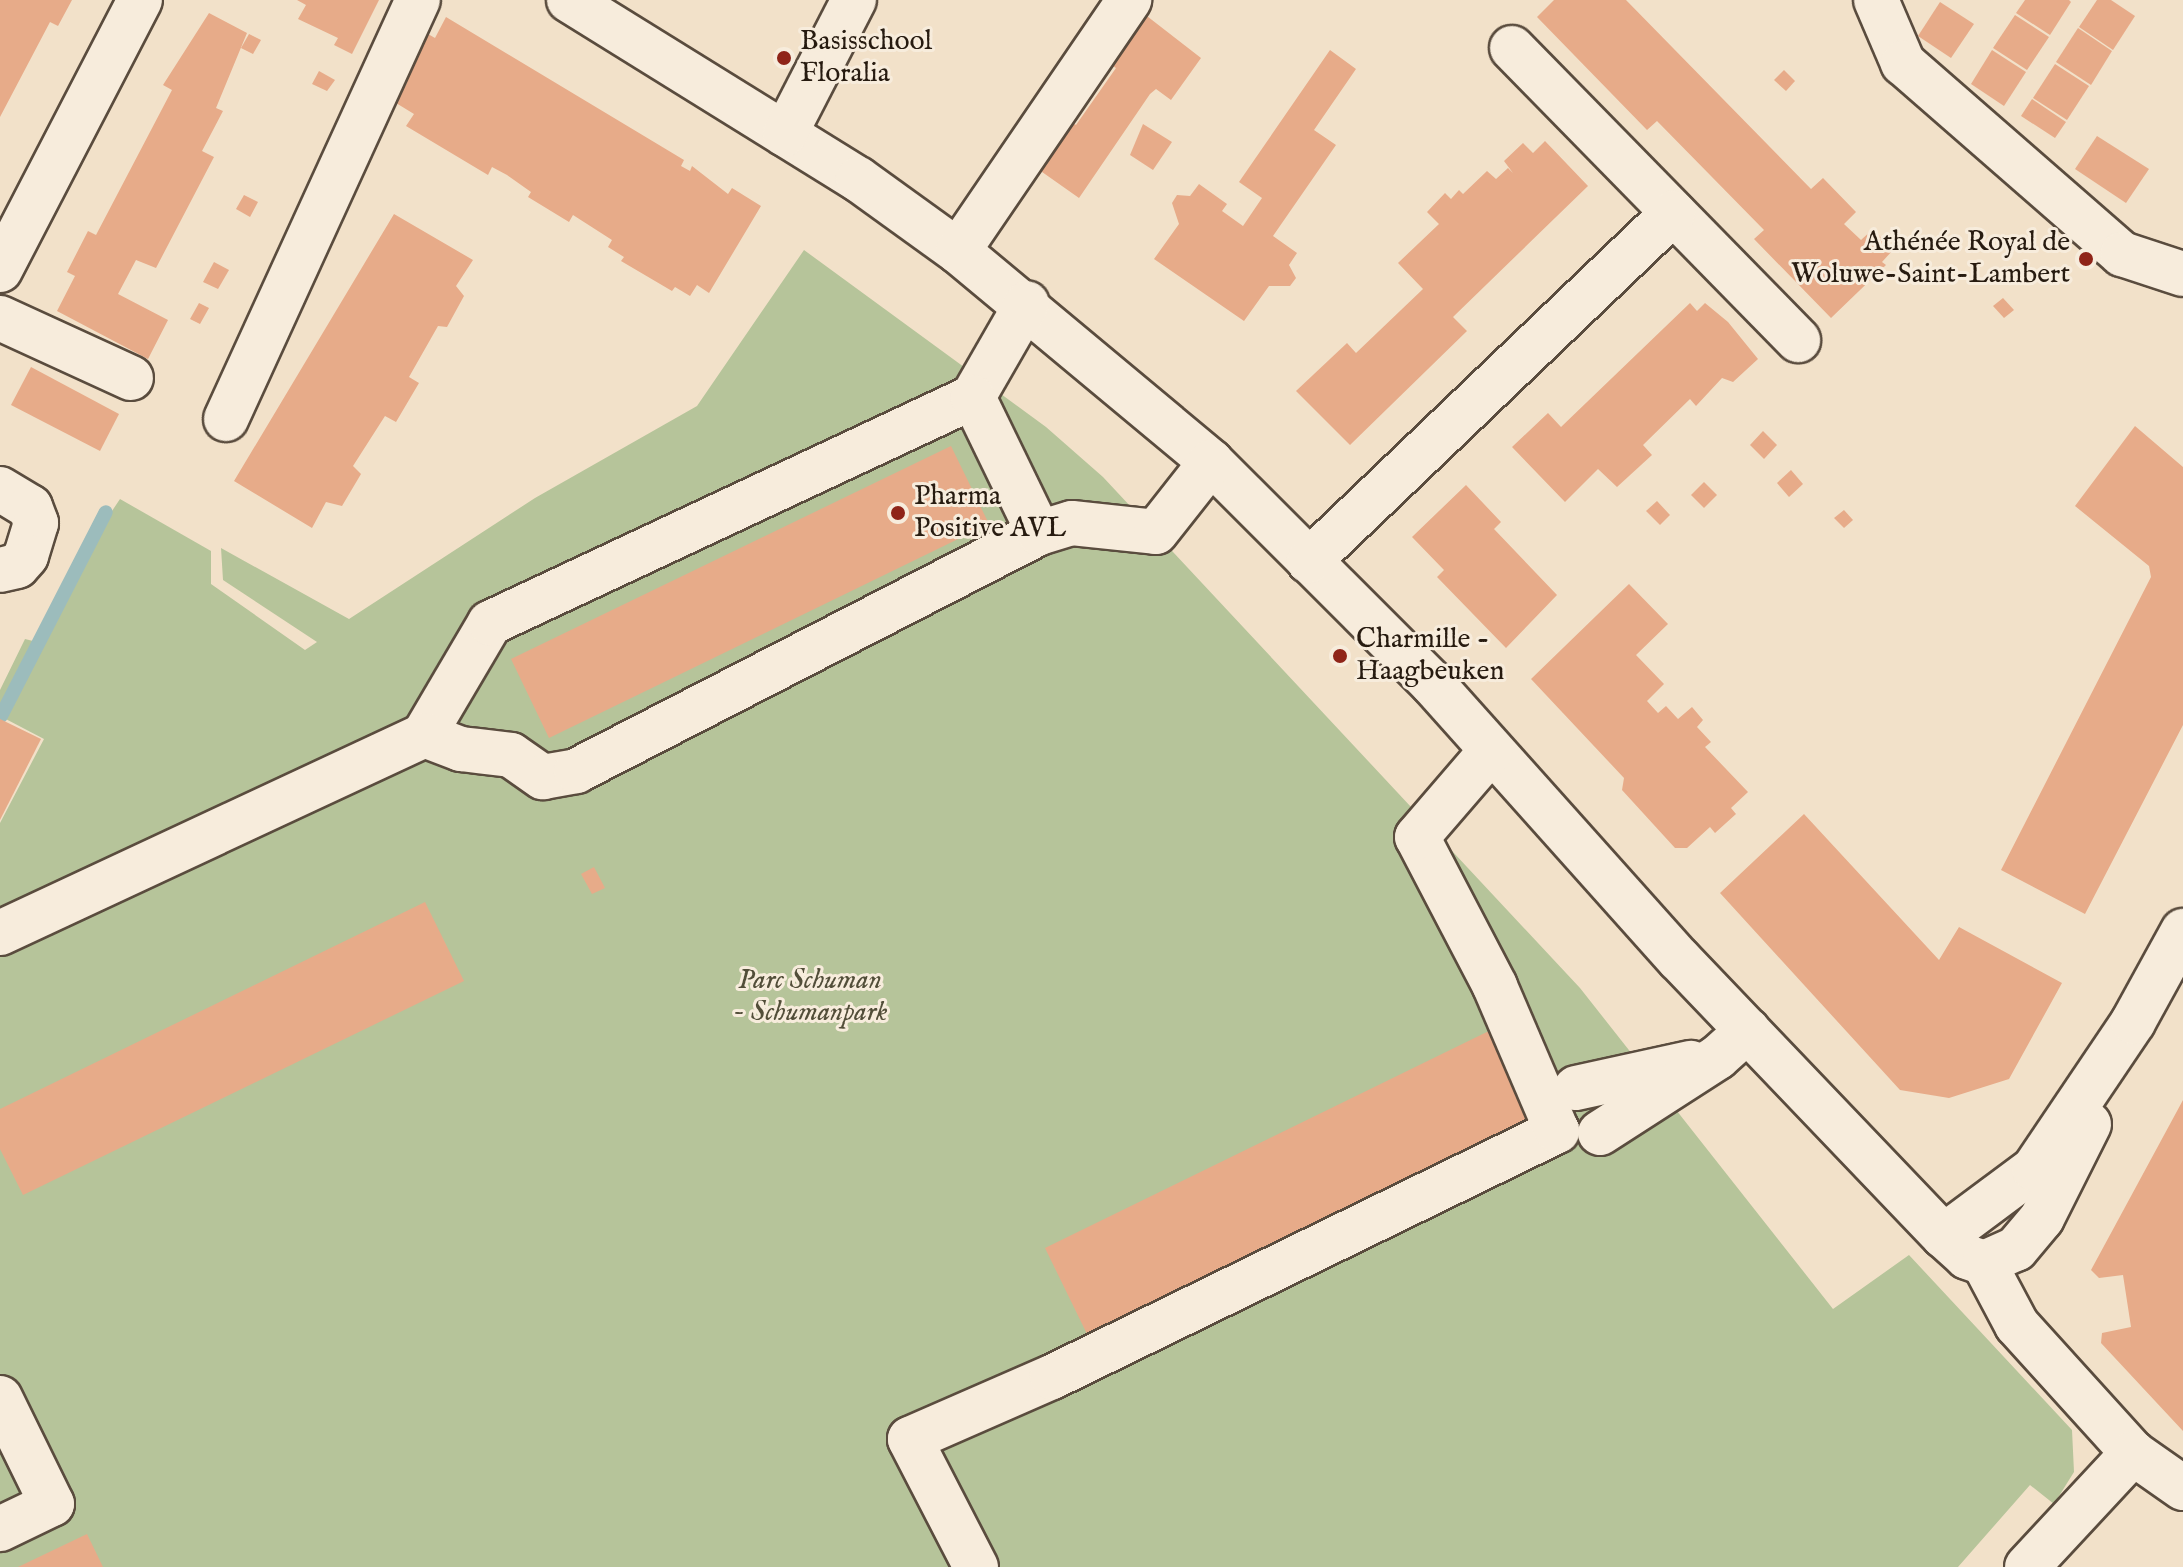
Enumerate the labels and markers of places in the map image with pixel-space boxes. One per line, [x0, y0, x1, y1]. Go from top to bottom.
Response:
place label: Basisschool Floralia [800, 25, 932, 91]
marker: Basisschool Floralia [775, 49, 793, 67]
place label: Athénée Royal de Woluwe-Saint-Lambert [1791, 226, 2070, 292]
marker: Athénée Royal de Woluwe-Saint-Lambert [2077, 250, 2095, 268]
place label: Pharma Positive AVL [914, 480, 1066, 546]
marker: Pharma Positive AVL [889, 504, 907, 522]
place label: Charmille - Haagbeuken [1356, 623, 1504, 689]
marker: Charmille - Haagbeuken [1331, 647, 1349, 665]

